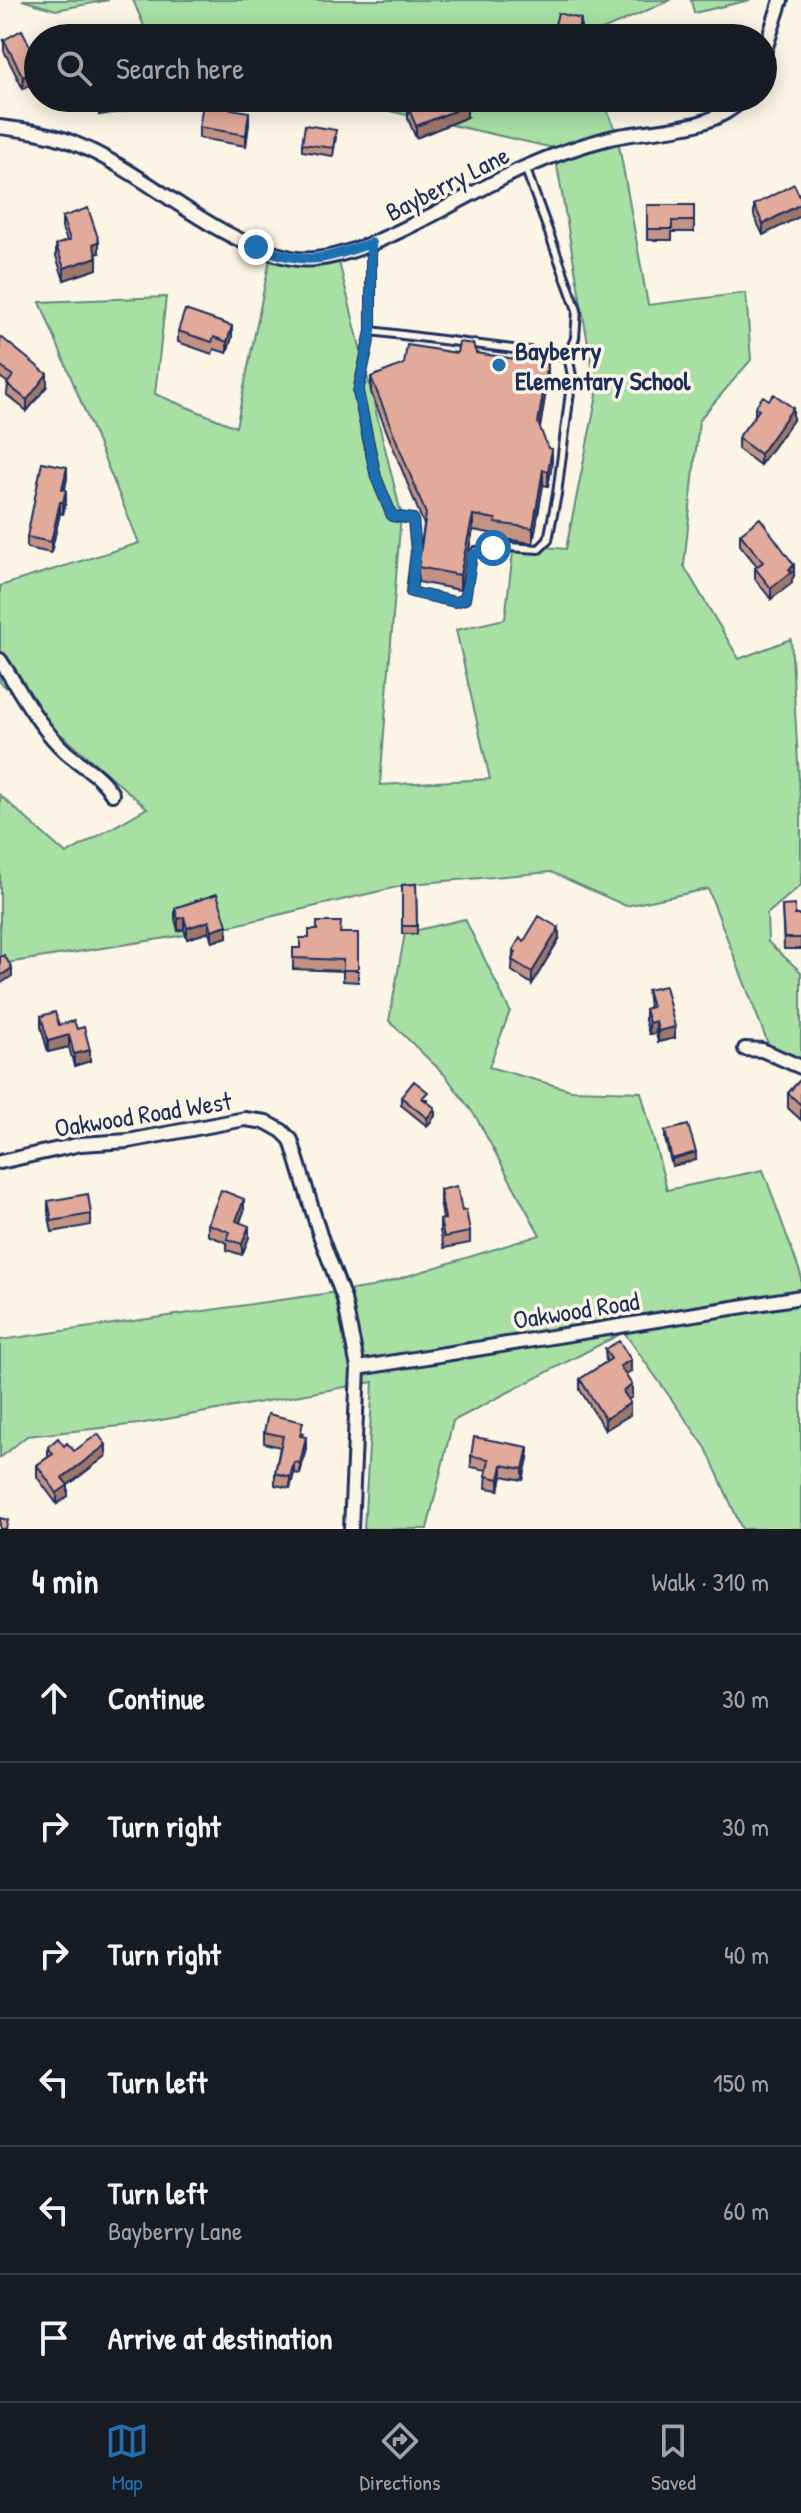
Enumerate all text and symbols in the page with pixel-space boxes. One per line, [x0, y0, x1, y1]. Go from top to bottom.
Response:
search box [24, 24, 777, 112]
icon: search [52, 46, 96, 90]
text: Search here [116, 48, 244, 88]
street label: Bayberry Lane [379, 137, 515, 229]
route end [238, 229, 274, 265]
place label: Bayberry Elementary School [515, 333, 692, 399]
marker: Bayberry Elementary School [490, 356, 508, 374]
route start [475, 530, 511, 566]
street label: Oakwood Road West [52, 1083, 235, 1145]
street label: Oakwood Road [510, 1283, 642, 1337]
text: 4 min [32, 1558, 99, 1604]
text: Walk · 310 m [652, 1564, 769, 1599]
icon: ahead [32, 1676, 76, 1720]
text: Continue [108, 1678, 205, 1718]
text: 30 m [722, 1681, 769, 1716]
icon: right [32, 1804, 76, 1848]
text: Turn right [108, 1806, 221, 1846]
text: 30 m [722, 1809, 769, 1844]
icon: right [32, 1932, 76, 1976]
text: Turn right [108, 1934, 221, 1974]
text: 40 m [724, 1937, 769, 1972]
icon: left [32, 2060, 76, 2104]
text: Turn left [108, 2062, 207, 2102]
text: 150 m [713, 2065, 769, 2100]
text: Turn left [108, 2173, 207, 2213]
icon: left [32, 2188, 76, 2232]
text: 60 m [723, 2193, 769, 2228]
text: Bayberry Lane [108, 2213, 242, 2248]
icon: arrive [32, 2316, 76, 2360]
text: Arrive at destination [108, 2318, 333, 2358]
tab: Map [105, 2419, 149, 2497]
tab: Directions [360, 2419, 441, 2497]
tab: Saved [651, 2419, 696, 2497]

